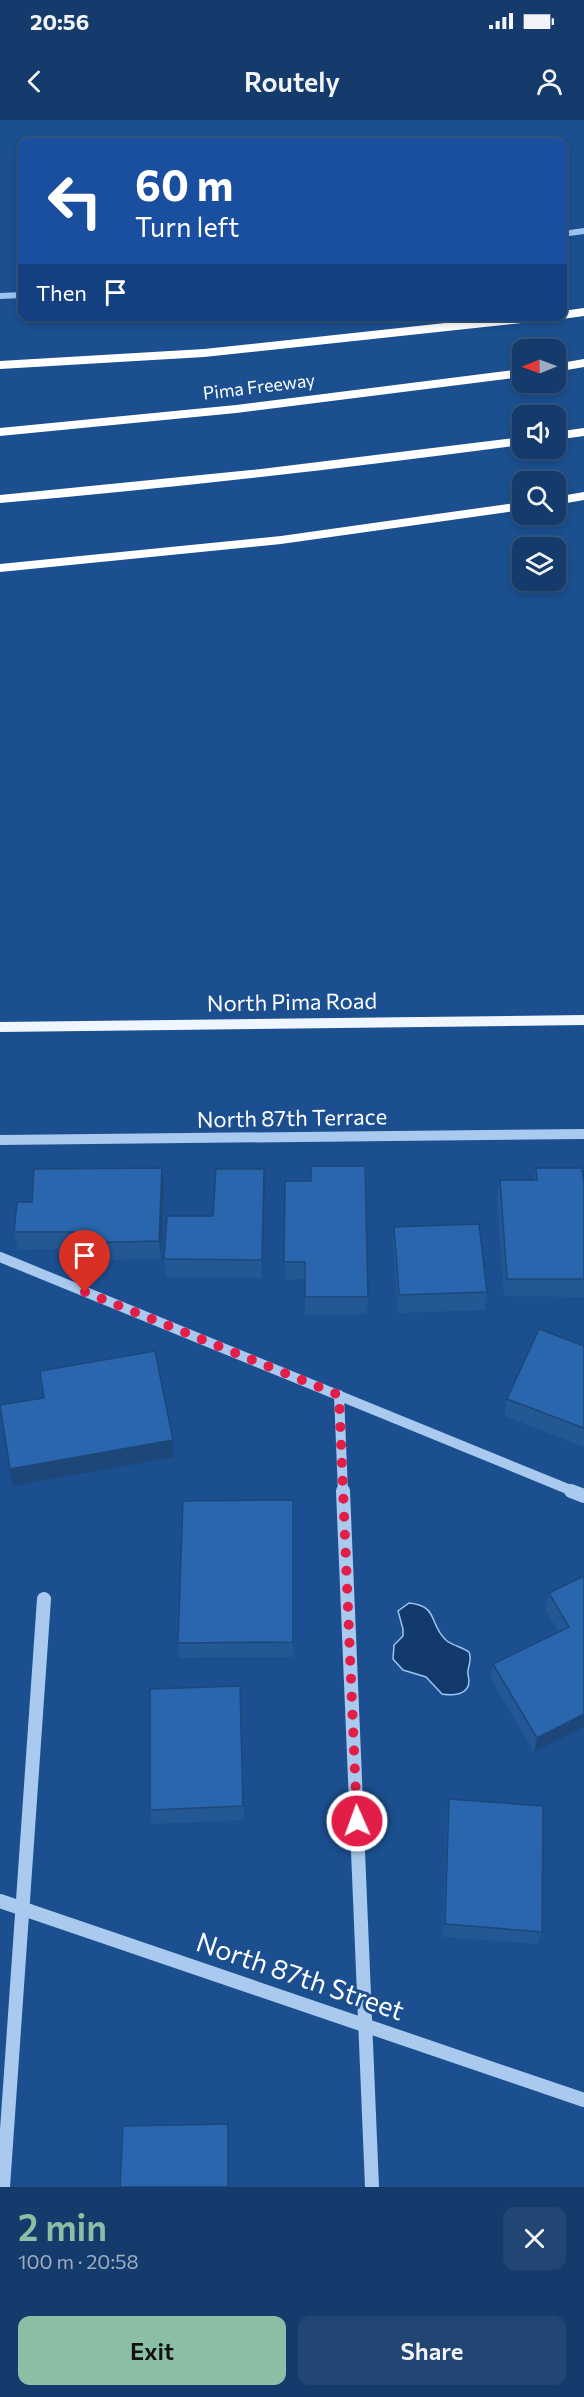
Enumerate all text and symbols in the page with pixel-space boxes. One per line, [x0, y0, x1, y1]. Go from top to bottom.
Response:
text: 20:56 [30, 8, 89, 35]
icon: back [18, 65, 51, 98]
text: Routely [244, 65, 340, 98]
icon: person [533, 65, 566, 98]
text: 60 m [135, 158, 234, 210]
icon: left [36, 162, 114, 240]
text: Turn left [135, 210, 239, 243]
icon: arrive [99, 276, 132, 309]
text: Then [36, 279, 87, 306]
north arrow [512, 339, 566, 393]
map controls [512, 339, 566, 591]
street label: Pima Freeway [201, 368, 316, 404]
button: sound [512, 405, 566, 459]
button: search [512, 471, 566, 525]
button: layers [512, 537, 566, 591]
street label: North Pima Road [207, 987, 377, 1016]
street label: North 87th Terrace [197, 1102, 387, 1133]
pin [59, 1230, 110, 1292]
icon: arrive [68, 1239, 101, 1272]
position arrow [325, 1789, 389, 1853]
street label: North 87th Street [192, 1925, 409, 2027]
text: 2 min [18, 2204, 107, 2248]
button: close [503, 2207, 566, 2270]
text: 100 m · 20:58 [18, 2249, 139, 2273]
button: Exit [18, 2316, 286, 2385]
button: Share [298, 2316, 566, 2385]

